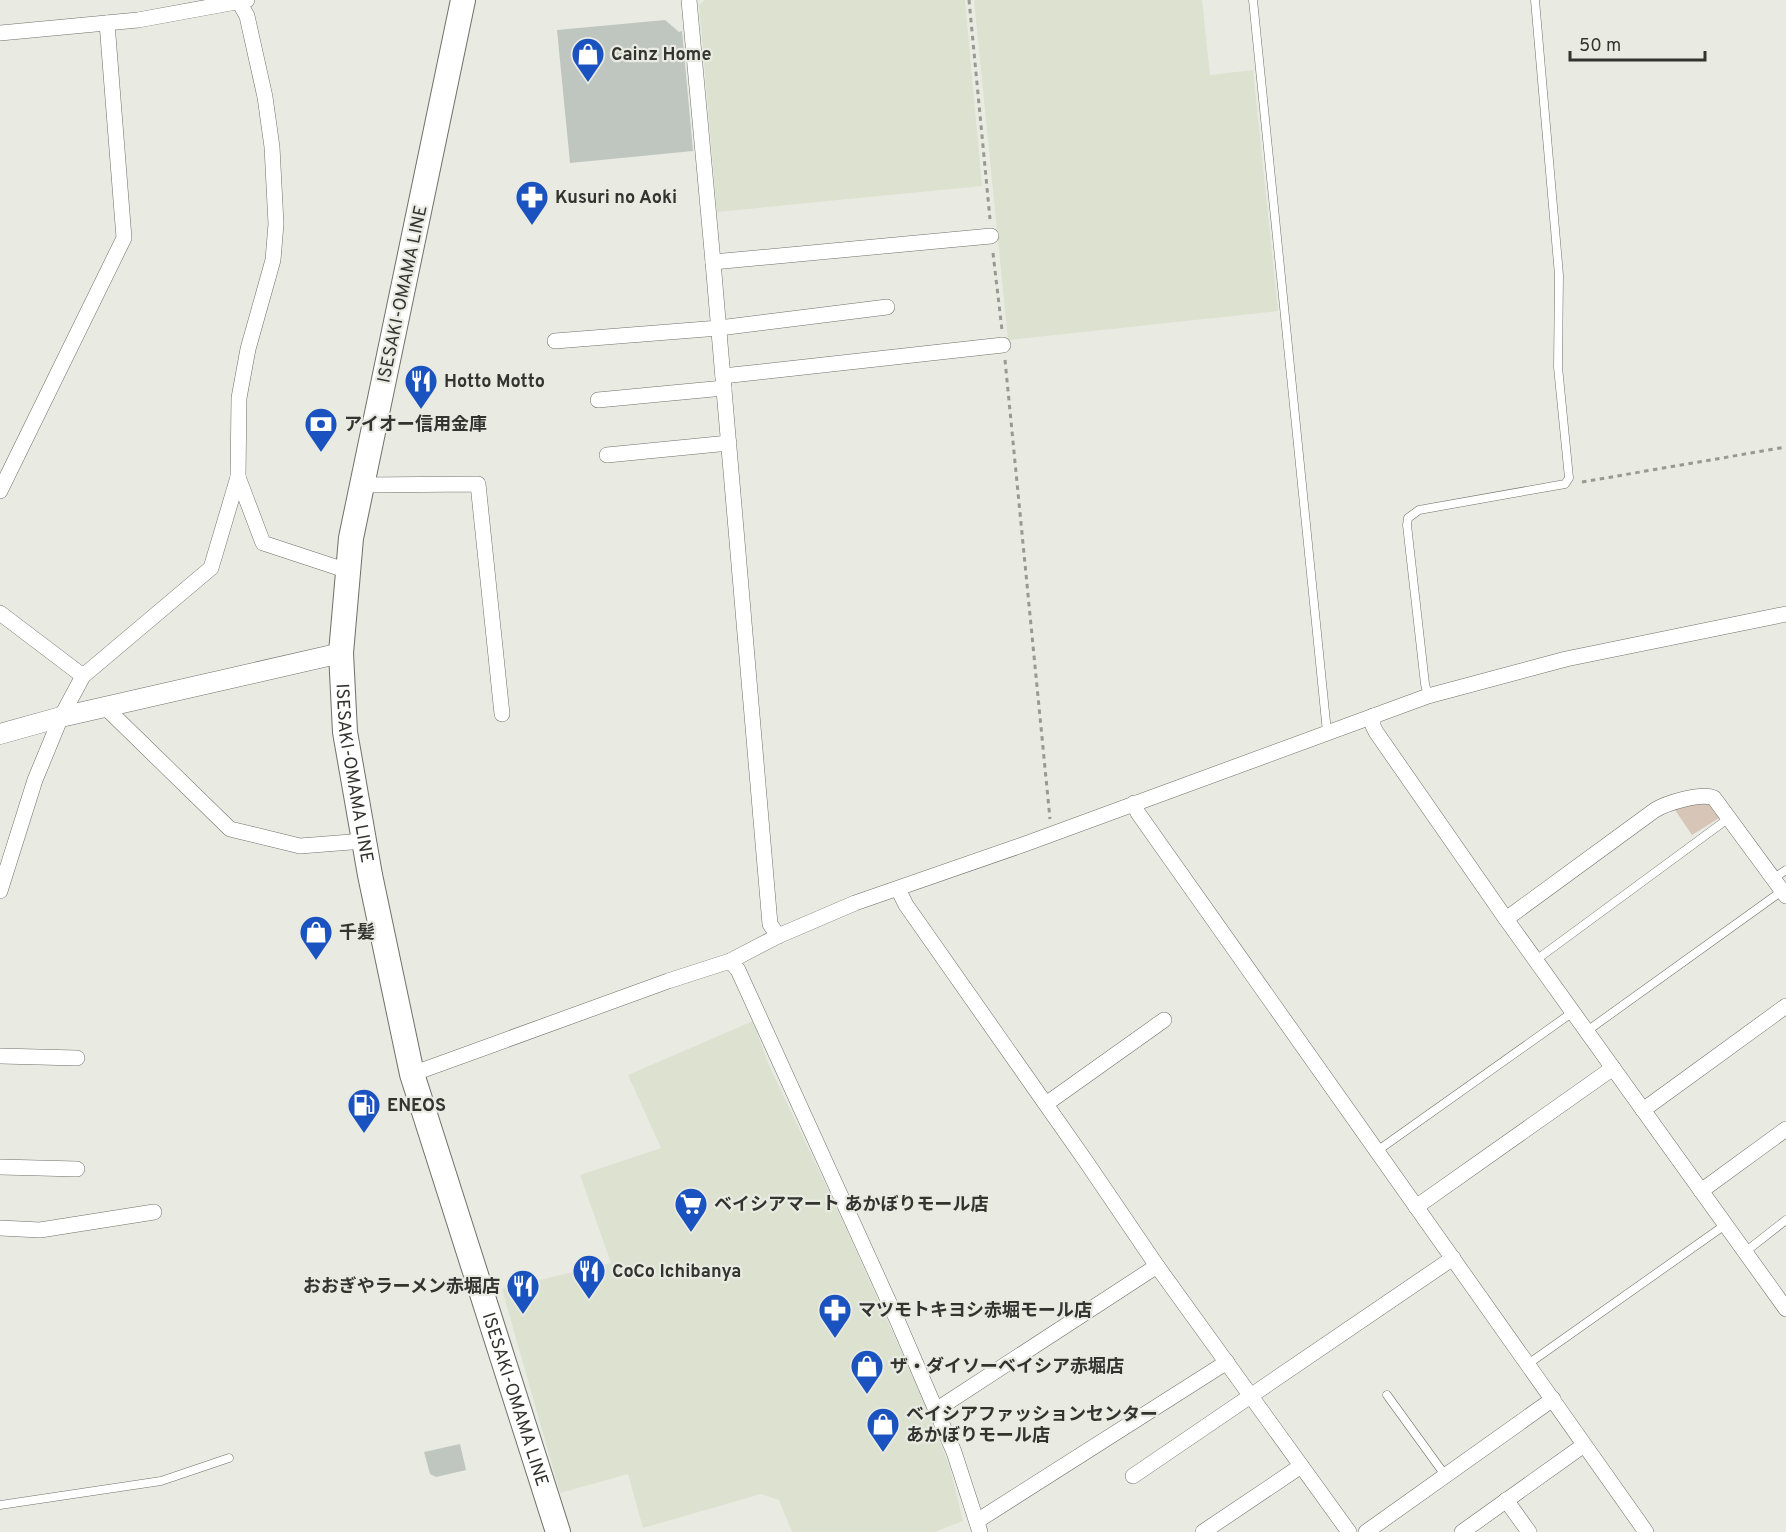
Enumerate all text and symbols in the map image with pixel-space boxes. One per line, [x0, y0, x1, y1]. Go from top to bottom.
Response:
scale bar [1570, 24, 1705, 62]
text: 50 m [1579, 35, 1621, 58]
shop icon: Cainz Home [570, 36, 606, 83]
place label: Cainz Home [611, 44, 711, 67]
pharmacy icon: Kusuri no Aoki [514, 179, 550, 226]
place label: Kusuri no Aoki [555, 187, 677, 210]
street label: ISESAKI-OMAMA LINE [373, 203, 434, 385]
restaurant icon: Hotto Motto [403, 363, 439, 410]
place label: Hotto Motto [444, 371, 545, 394]
bank icon: アイオー信用金庫 [303, 406, 339, 453]
place label: アイオー信用金庫 [344, 414, 487, 437]
street label: ISESAKI-OMAMA LINE [330, 683, 378, 865]
shop icon: 千髪 [298, 914, 334, 961]
place label: 千髪 [339, 922, 375, 945]
fuel station icon: ENEOS [346, 1087, 382, 1134]
place label: ENEOS [387, 1095, 446, 1118]
supermarket icon: ベイシアマート あかぼりモール店 [673, 1186, 709, 1233]
place label: ベイシアマート あかぼりモール店 [714, 1194, 989, 1217]
restaurant icon: CoCo Ichibanya [571, 1253, 607, 1300]
place label: CoCo Ichibanya [612, 1261, 741, 1284]
restaurant icon: おおぎやラーメン赤堀店 [505, 1268, 541, 1315]
place label: おおぎやラーメン赤堀店 [303, 1276, 500, 1299]
pharmacy icon: マツモトキヨシ赤堀モール店 [817, 1292, 853, 1339]
place label: マツモトキヨシ赤堀モール店 [858, 1300, 1092, 1323]
street label: ISESAKI-OMAMA LINE [476, 1310, 553, 1489]
shop icon: ザ・ダイソーベイシア赤堀店 [849, 1348, 885, 1395]
place label: ザ・ダイソーベイシア赤堀店 [890, 1356, 1124, 1379]
place label: ベイシアファッションセンター あかぼりモール店 [906, 1404, 1158, 1448]
shop icon: ベイシアファッションセンター あかぼりモール店 [865, 1406, 901, 1453]

